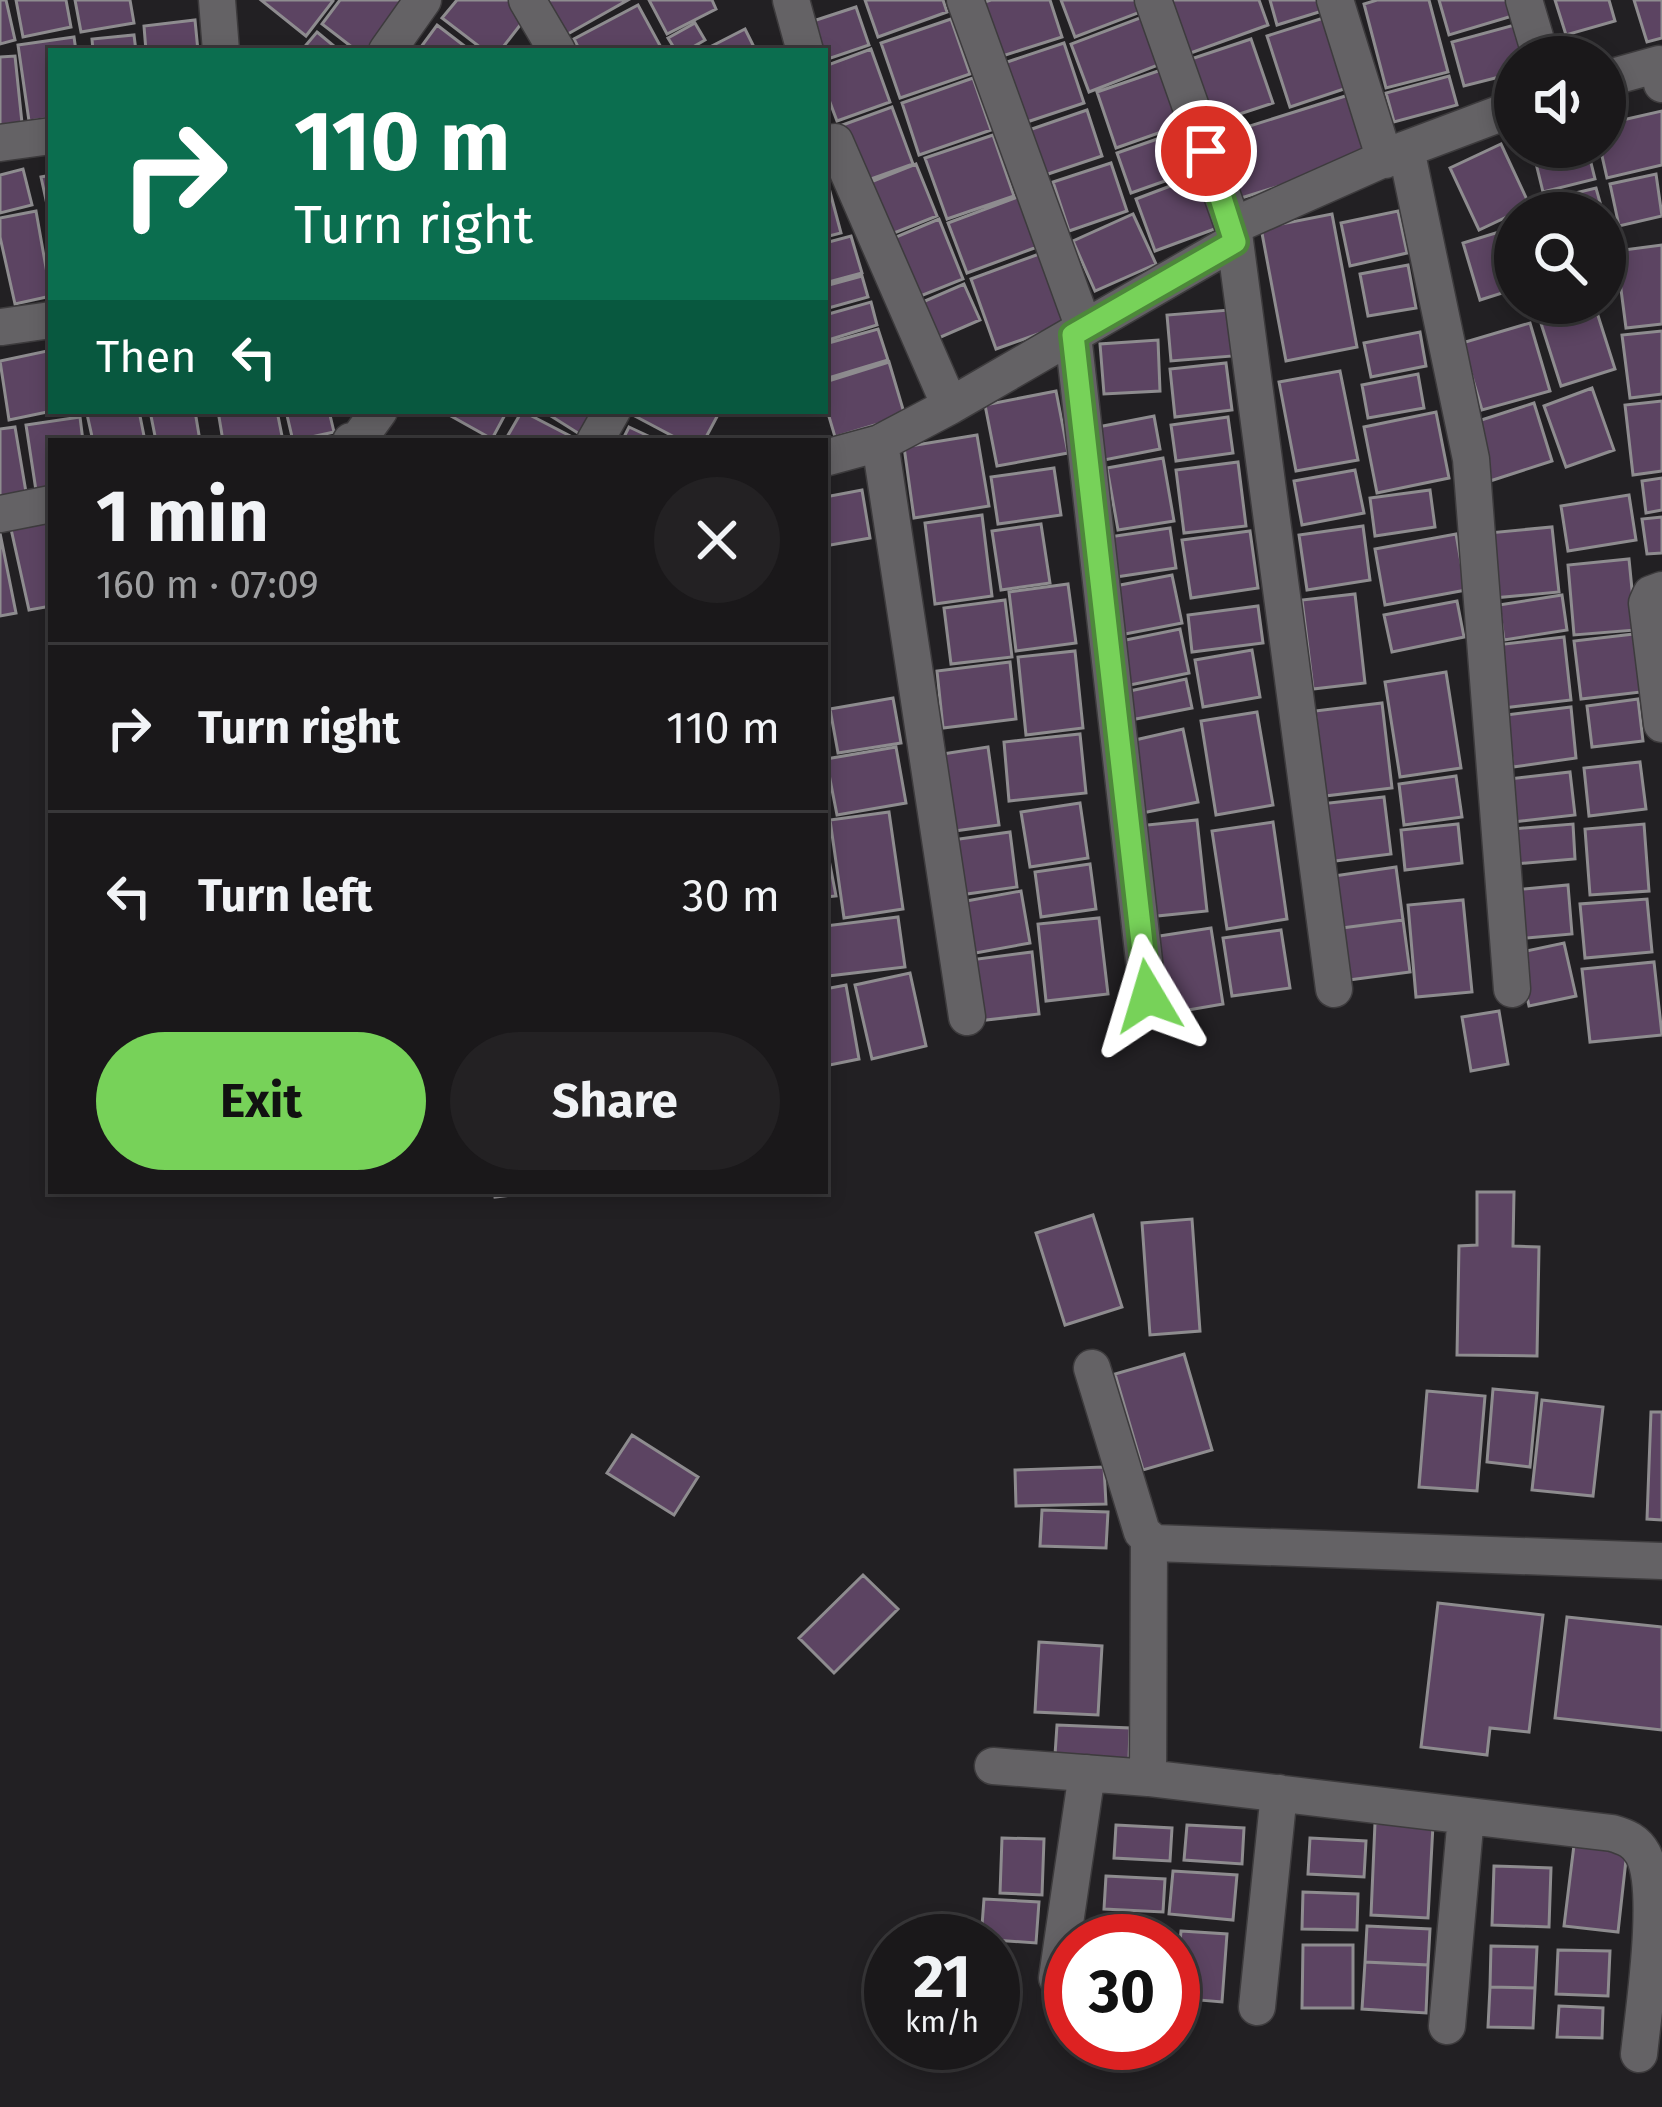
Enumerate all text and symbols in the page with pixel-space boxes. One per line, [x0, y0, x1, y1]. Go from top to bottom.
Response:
map controls [1494, 36, 1626, 324]
button: sound [1494, 36, 1626, 168]
text: 110 m [294, 91, 510, 192]
icon: right [96, 96, 252, 252]
pin [1155, 100, 1257, 202]
icon: arrive [1173, 118, 1239, 184]
button: search [1494, 192, 1626, 324]
text: Turn right [294, 193, 533, 257]
icon: left [221, 324, 287, 390]
text: Then [96, 330, 197, 384]
text: 1 min [96, 474, 269, 560]
button: close [654, 477, 780, 603]
text: 160 m · 07:09 [96, 562, 319, 608]
icon: right [96, 695, 162, 761]
text: Turn right [198, 701, 400, 755]
text: 110 m [666, 701, 780, 755]
icon: left [96, 863, 162, 929]
text: Turn left [198, 869, 372, 923]
text: 30 m [682, 869, 780, 923]
position arrow [1085, 933, 1211, 1059]
button: Exit [96, 1032, 426, 1170]
button: Share [450, 1032, 780, 1170]
speed limit sign: 30 [1044, 1914, 1200, 2070]
text: 21 [913, 1941, 971, 2013]
text: km/h [905, 2004, 979, 2040]

